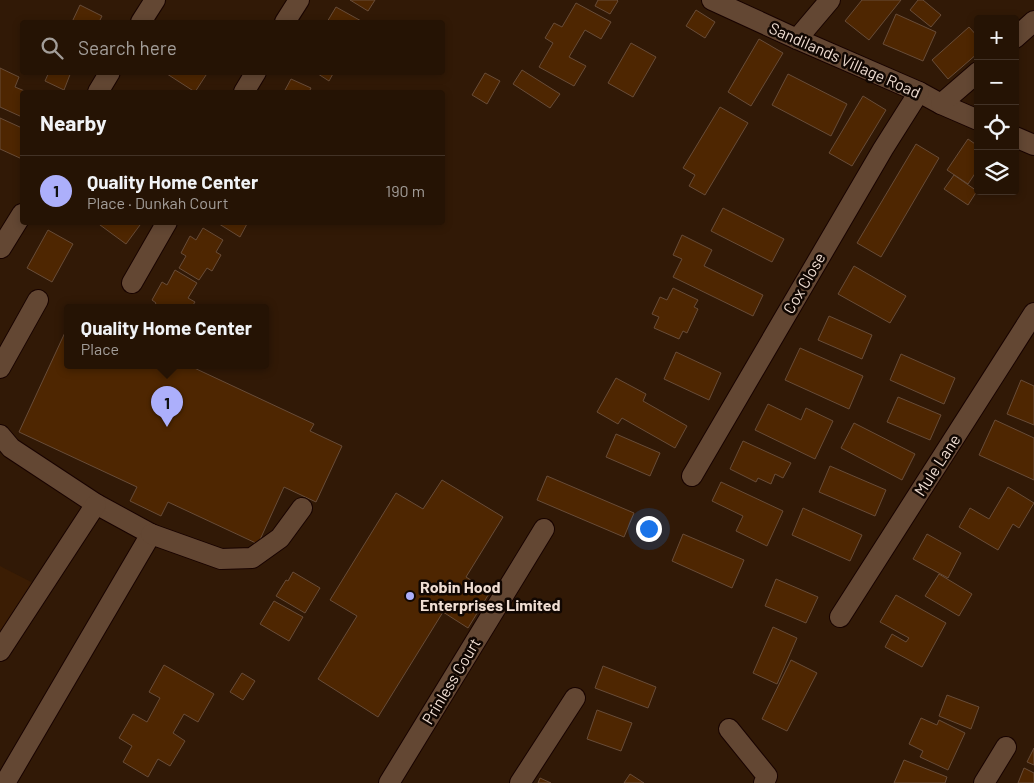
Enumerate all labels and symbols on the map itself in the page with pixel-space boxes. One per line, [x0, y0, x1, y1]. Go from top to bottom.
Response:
street label: Sandilands Village Road [767, 18, 924, 101]
street label: Cox Close [778, 249, 829, 317]
pin: 1 [151, 386, 183, 427]
street label: Mule Lane [910, 430, 964, 499]
your location [636, 516, 662, 542]
place label: Robin Hood Enterprises Limited [420, 577, 561, 614]
marker: Robin Hood Enterprises Limited [404, 590, 416, 602]
street label: Prinless Court [417, 634, 484, 727]

